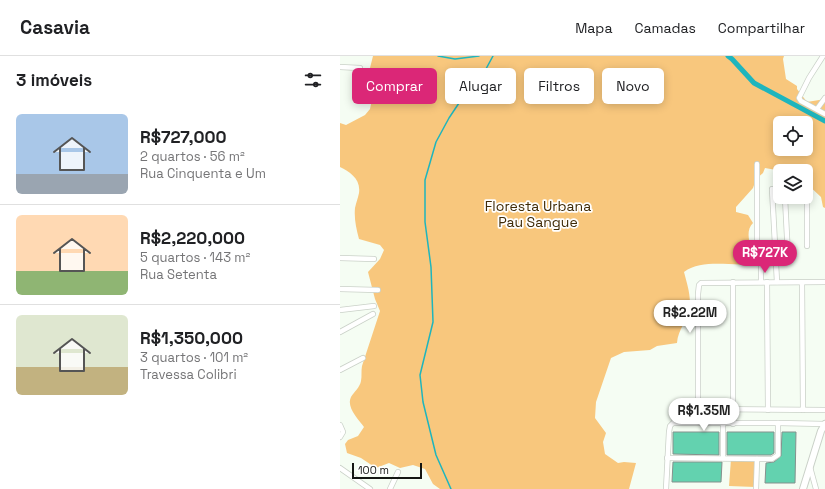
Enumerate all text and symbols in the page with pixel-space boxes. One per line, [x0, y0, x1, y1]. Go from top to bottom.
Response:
text: Casavia [20, 15, 90, 40]
text: Mapa [575, 19, 612, 37]
text: Camadas [634, 19, 696, 37]
text: Compartilhar [718, 19, 805, 37]
chip: Comprar [352, 68, 437, 104]
chip: Alugar [445, 68, 516, 104]
chip: Filtros [524, 68, 594, 104]
chip: Novo [602, 68, 664, 104]
text: 3 imóveis [16, 69, 92, 91]
icon: filters [302, 69, 324, 91]
map controls [773, 116, 813, 204]
button: locate [773, 116, 813, 156]
text: R$727,000 [140, 126, 226, 148]
icon: home [48, 130, 96, 178]
text: 2 quartos · 56 m² [140, 148, 245, 165]
button: layers [773, 164, 813, 204]
text: Rua Cinquenta e Um [140, 165, 266, 182]
park label: Floresta Urbana Pau Sangue [485, 197, 591, 231]
text: R$2,220,000 [140, 227, 245, 249]
icon: home [48, 231, 96, 279]
pin: R$727K [732, 240, 798, 274]
text: R$727K [742, 244, 788, 261]
text: 5 quartos · 143 m² [140, 249, 250, 266]
text: Rua Setenta [140, 266, 217, 283]
pin: R$2.22M [653, 300, 727, 334]
text: R$2.22M [663, 304, 717, 321]
text: R$1,350,000 [140, 327, 243, 349]
icon: home [48, 331, 96, 379]
text: 3 quartos · 101 m² [140, 349, 248, 366]
text: Travessa Colibri [140, 366, 237, 383]
pin: R$1.35M [667, 398, 741, 432]
text: R$1.35M [677, 402, 731, 419]
scale bar [352, 461, 422, 480]
text: 100 m [358, 463, 389, 477]

